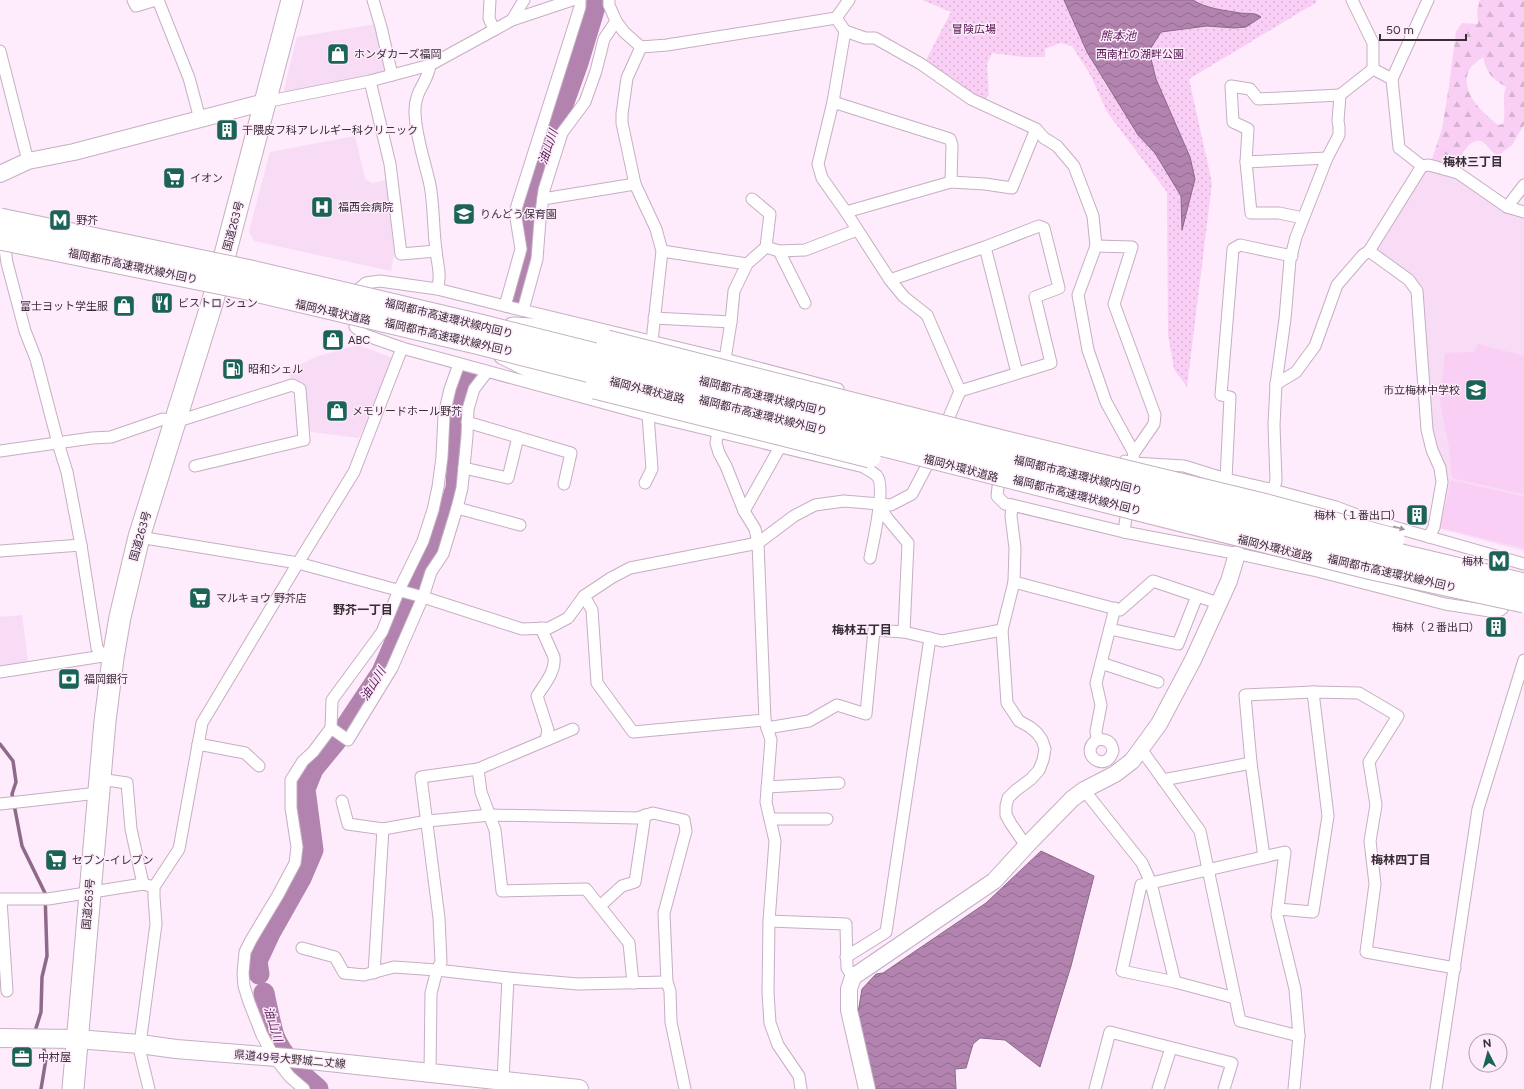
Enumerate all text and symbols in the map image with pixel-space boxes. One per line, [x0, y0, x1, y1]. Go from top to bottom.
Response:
scale bar [1380, 16, 1466, 42]
park label: 冒険広場 [952, 23, 996, 36]
text: 50 m [1386, 23, 1414, 37]
water label: 熊本池 [1100, 29, 1137, 43]
shop icon: ホンダカーズ福岡 [325, 41, 351, 67]
place label: ホンダカーズ福岡 [354, 48, 441, 61]
park label: 西南杜の湖畔公園 [1096, 48, 1184, 61]
building icon: 干隈皮フ科アレルギー科クリニック [214, 117, 240, 143]
place label: 干隈皮フ科アレルギー科クリニック [242, 124, 418, 137]
water label: 油山川 [536, 126, 561, 166]
district label: 梅林三丁目 [1443, 155, 1503, 169]
supermarket icon: イオン [161, 165, 187, 191]
place label: イオン [190, 172, 223, 185]
hospital icon: 福西会病院 [309, 194, 335, 220]
street label: 国道263号 [221, 200, 246, 253]
place label: 福西会病院 [338, 201, 393, 214]
school or university icon: りんどう保育園 [451, 201, 477, 227]
metro station icon: 野芥 [47, 207, 73, 233]
place label: りんどう保育園 [480, 208, 557, 221]
place label: 野芥 [76, 214, 98, 227]
street label: 福岡都市高速環状線外回り [67, 246, 199, 287]
restaurant icon: ビストロ シュン [149, 290, 175, 316]
shop icon: 富士ヨット学生服 [111, 293, 137, 319]
street label: 福岡都市高速環状線内回り [383, 296, 514, 341]
place label: ビストロ シュン [178, 297, 258, 310]
street label: 福岡外環状道路 [294, 297, 372, 327]
place label: 富士ヨット学生服 [20, 300, 108, 313]
street label: 福岡都市高速環状線外回り [383, 316, 515, 359]
shop icon: ABC [320, 327, 346, 353]
place label: ABC [348, 334, 370, 347]
fuel station icon: 昭和シェル [220, 356, 246, 382]
place label: 昭和シェル [248, 363, 303, 376]
street label: 福岡都市高速環状線内回り [697, 374, 828, 419]
street label: 福岡外環状道路 [608, 375, 686, 406]
school or university icon: 市立梅林中学校 [1463, 377, 1489, 403]
place label: 市立梅林中学校 [1383, 384, 1460, 397]
street label: 福岡都市高速環状線外回り [697, 393, 828, 438]
shop icon: メモリードホール野芥 [324, 398, 350, 424]
place label: メモリードホール野芥 [352, 405, 462, 418]
street label: 福岡外環状道路 [922, 452, 1000, 485]
street label: 福岡都市高速環状線内回り [1012, 453, 1143, 498]
street label: 福岡都市高速環状線外回り [1011, 473, 1142, 518]
building icon: 梅林（１番出口） [1404, 502, 1430, 528]
place label: 梅林（１番出口） [1314, 509, 1402, 522]
street label: 国道263号 [127, 510, 154, 563]
one-way arrow [1394, 525, 1406, 531]
street label: 福岡外環状道路 [1236, 533, 1314, 564]
metro station icon: 梅林 [1486, 548, 1512, 574]
street label: 福岡都市高速環状線外回り [1326, 552, 1458, 595]
place label: 梅林 [1462, 555, 1484, 568]
supermarket icon: マルキョウ 野芥店 [187, 585, 213, 611]
place label: マルキョウ 野芥店 [216, 592, 307, 605]
district label: 野芥一丁目 [333, 603, 393, 617]
building icon: 梅林（２番出口） [1483, 614, 1509, 640]
place label: 梅林（２番出口） [1392, 621, 1480, 634]
district label: 梅林五丁目 [832, 623, 892, 637]
water label: 油山川 [358, 663, 390, 703]
bank icon: 福岡銀行 [56, 666, 82, 692]
place label: 福岡銀行 [84, 673, 128, 686]
supermarket icon: セブン-イレブン [43, 847, 69, 873]
district label: 梅林四丁目 [1371, 853, 1431, 867]
place label: セブン-イレブン [72, 854, 154, 867]
street label: 国道263号 [80, 878, 97, 930]
water label: 油山川 [261, 1005, 286, 1045]
north arrow [1468, 1033, 1508, 1073]
text: N [1482, 1037, 1492, 1050]
office icon: 中村屋 [9, 1044, 35, 1070]
street label: 県道49号大野城二丈線 [234, 1048, 346, 1071]
place label: 中村屋 [38, 1051, 71, 1064]

